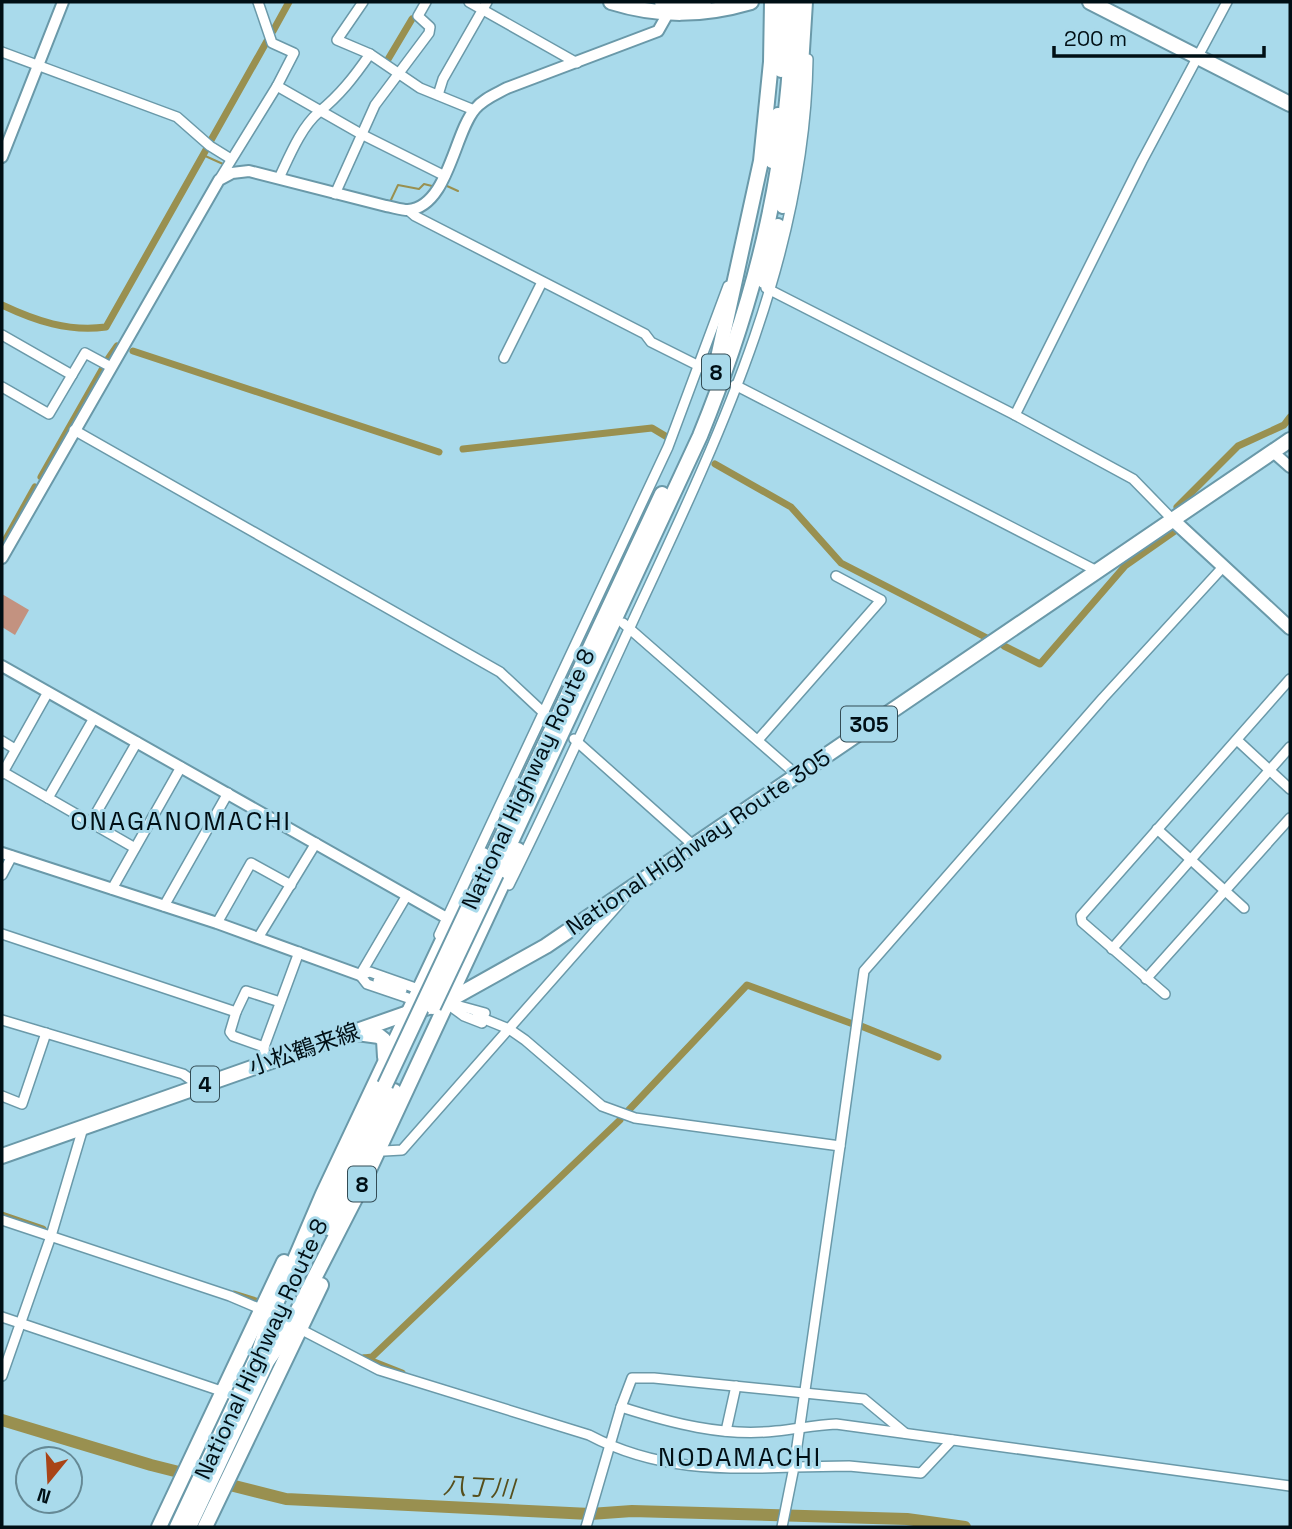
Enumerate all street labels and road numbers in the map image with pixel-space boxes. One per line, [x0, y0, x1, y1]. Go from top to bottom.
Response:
road number: 8 [702, 354, 730, 390]
street label: National Highway Route 8 [454, 644, 602, 914]
road number: 305 [841, 706, 897, 742]
street label: National Highway Route 305 [560, 742, 836, 942]
street label: 小松鶴来線 [245, 1016, 363, 1082]
road number: 4 [191, 1066, 219, 1102]
road number: 8 [348, 1166, 376, 1202]
street label: National Highway Route 8 [187, 1214, 335, 1484]

